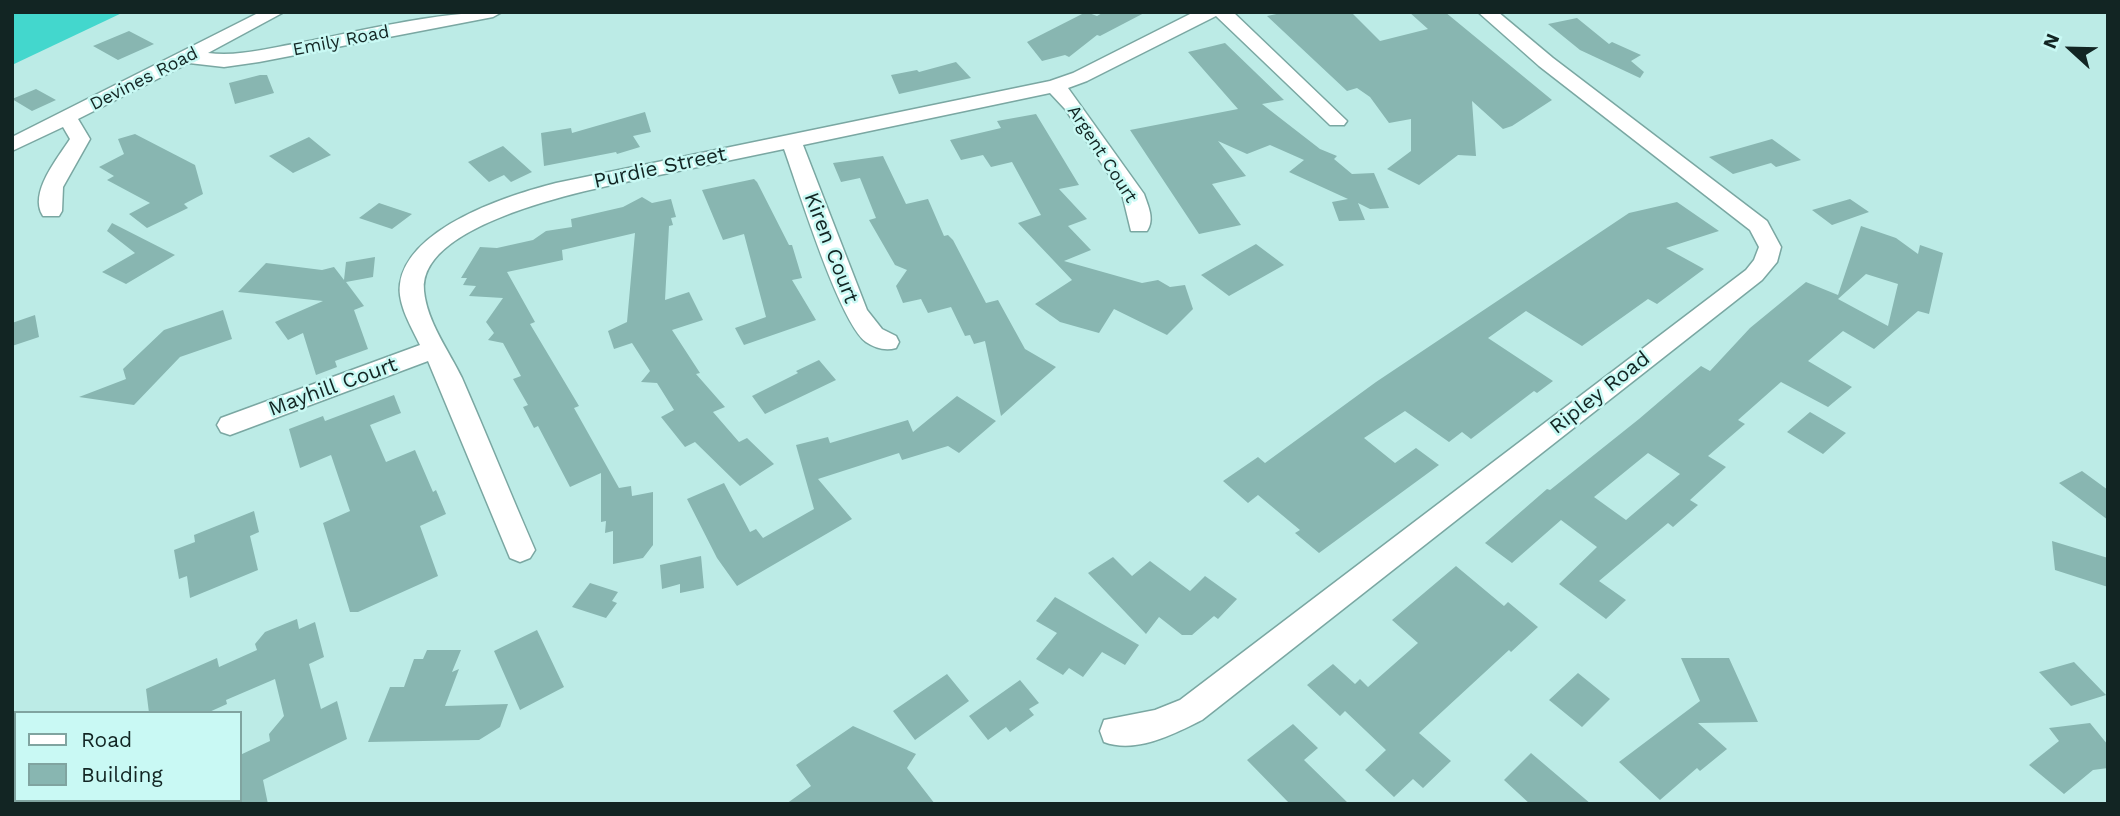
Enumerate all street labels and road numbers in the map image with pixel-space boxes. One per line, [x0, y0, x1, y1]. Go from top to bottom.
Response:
street label: Emily Road [291, 21, 391, 61]
street label: Devines Road [86, 43, 202, 115]
street label: Argent Court [1062, 101, 1142, 207]
street label: Purdie Street [591, 142, 729, 194]
street label: Kiren Court [798, 189, 864, 307]
street label: Ripley Road [1545, 346, 1655, 440]
street label: Mayhill Court [265, 352, 401, 422]

